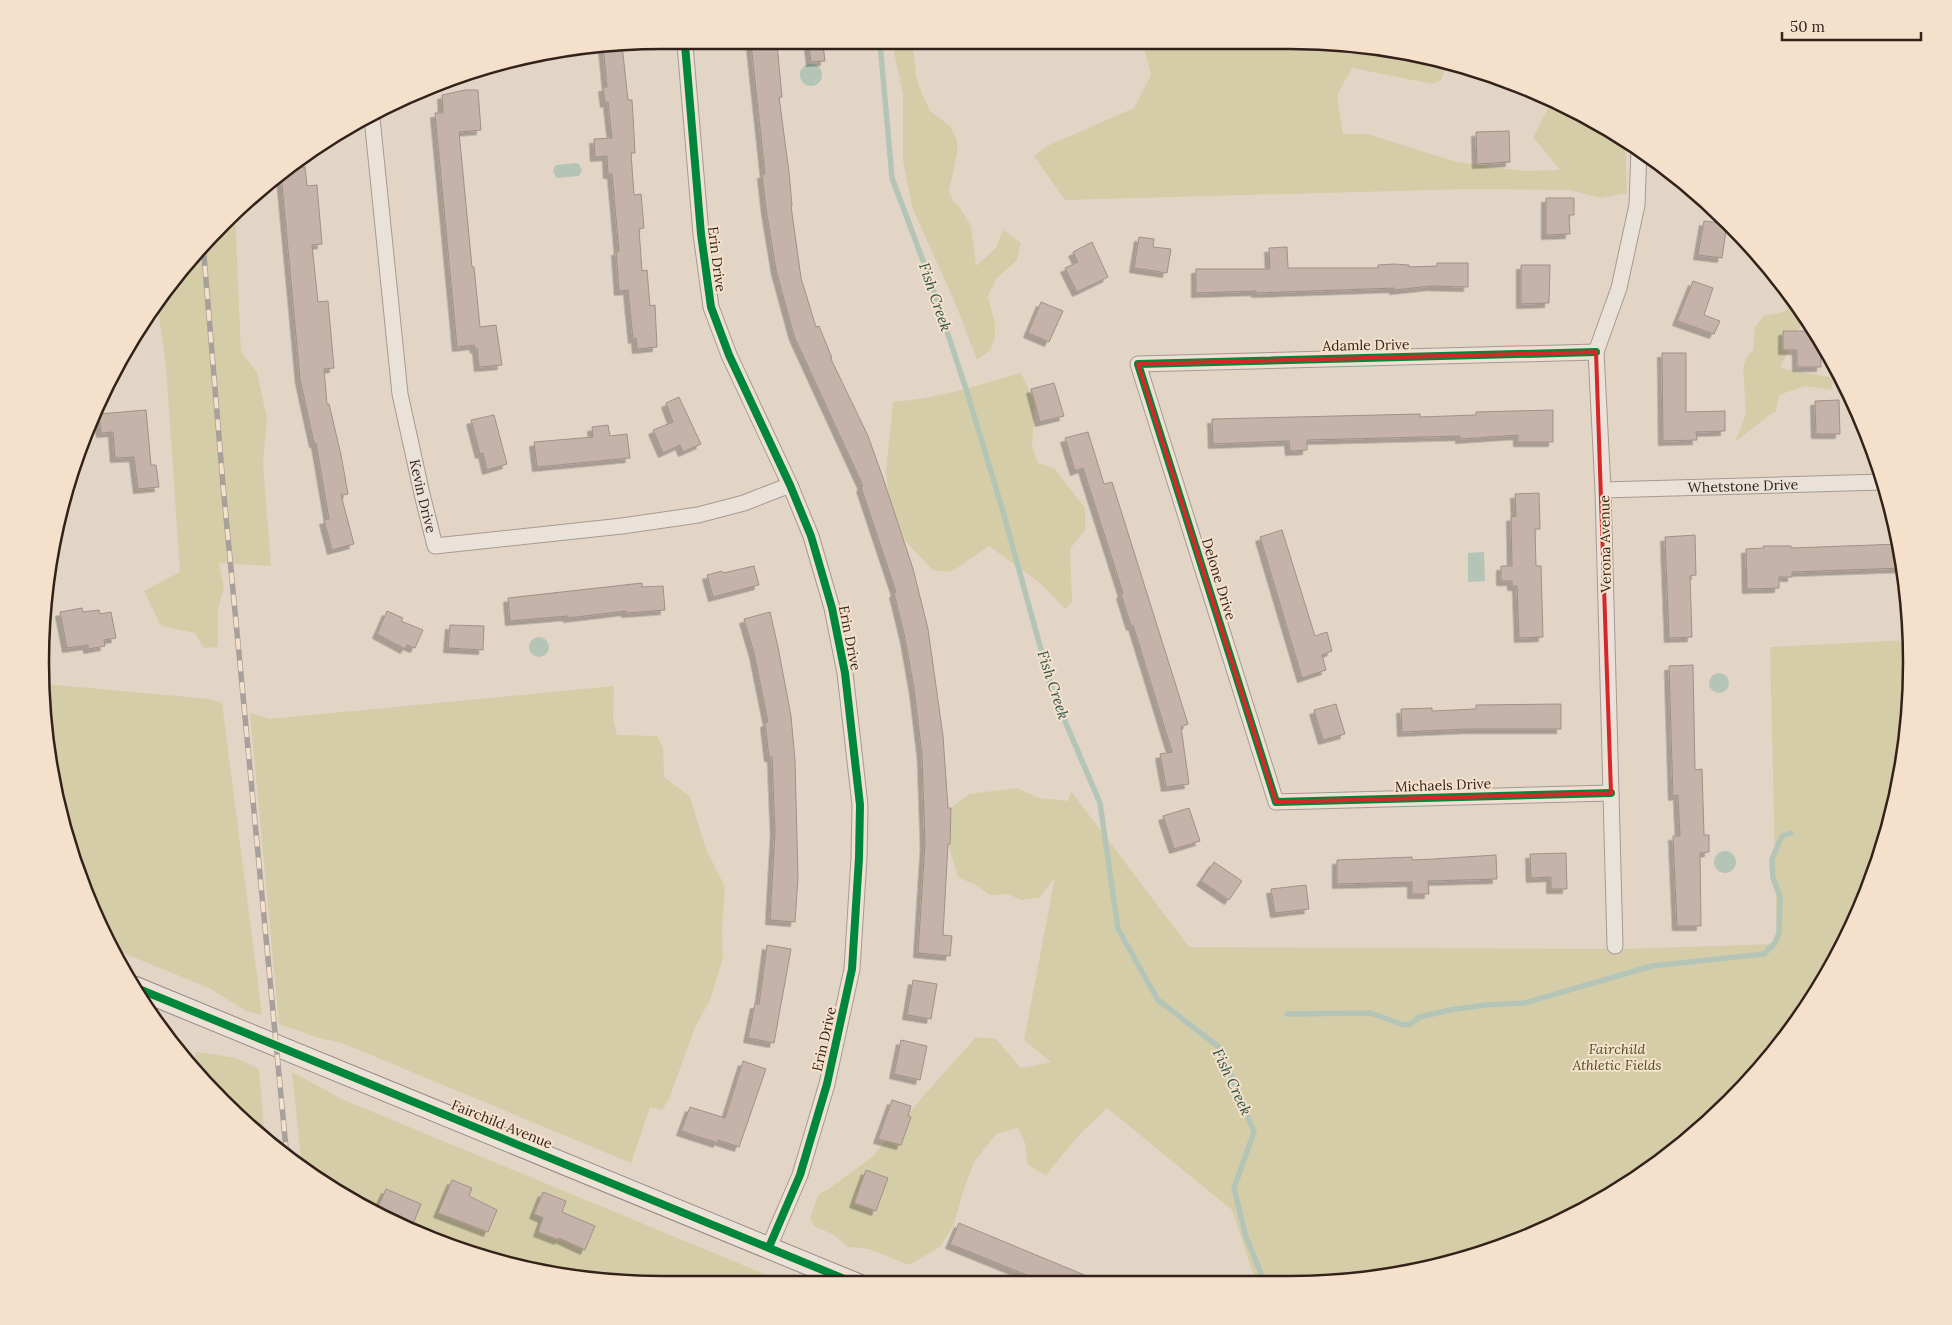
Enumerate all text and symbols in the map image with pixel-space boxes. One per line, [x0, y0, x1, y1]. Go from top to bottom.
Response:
scale bar [1782, 10, 1921, 42]
text: 50 m [1790, 17, 1825, 36]
street label: Erin Drive [704, 225, 730, 293]
water label: Fish Creek [915, 260, 956, 334]
street label: Adamle Drive [1321, 335, 1410, 355]
street label: Kevin Drive [406, 458, 440, 535]
street label: Whetstone Drive [1687, 475, 1799, 497]
street label: Verona Avenue [1595, 495, 1615, 594]
street label: Delone Drive [1198, 536, 1240, 623]
street label: Erin Drive [835, 604, 865, 672]
water label: Fish Creek [1033, 648, 1074, 722]
street label: Michaels Drive [1395, 774, 1492, 796]
street label: Erin Drive [808, 1004, 840, 1073]
park label: Fairchild Athletic Fields [1571, 1040, 1662, 1074]
water label: Fish Creek [1209, 1045, 1256, 1118]
street label: Fairchild Avenue [449, 1096, 556, 1153]

